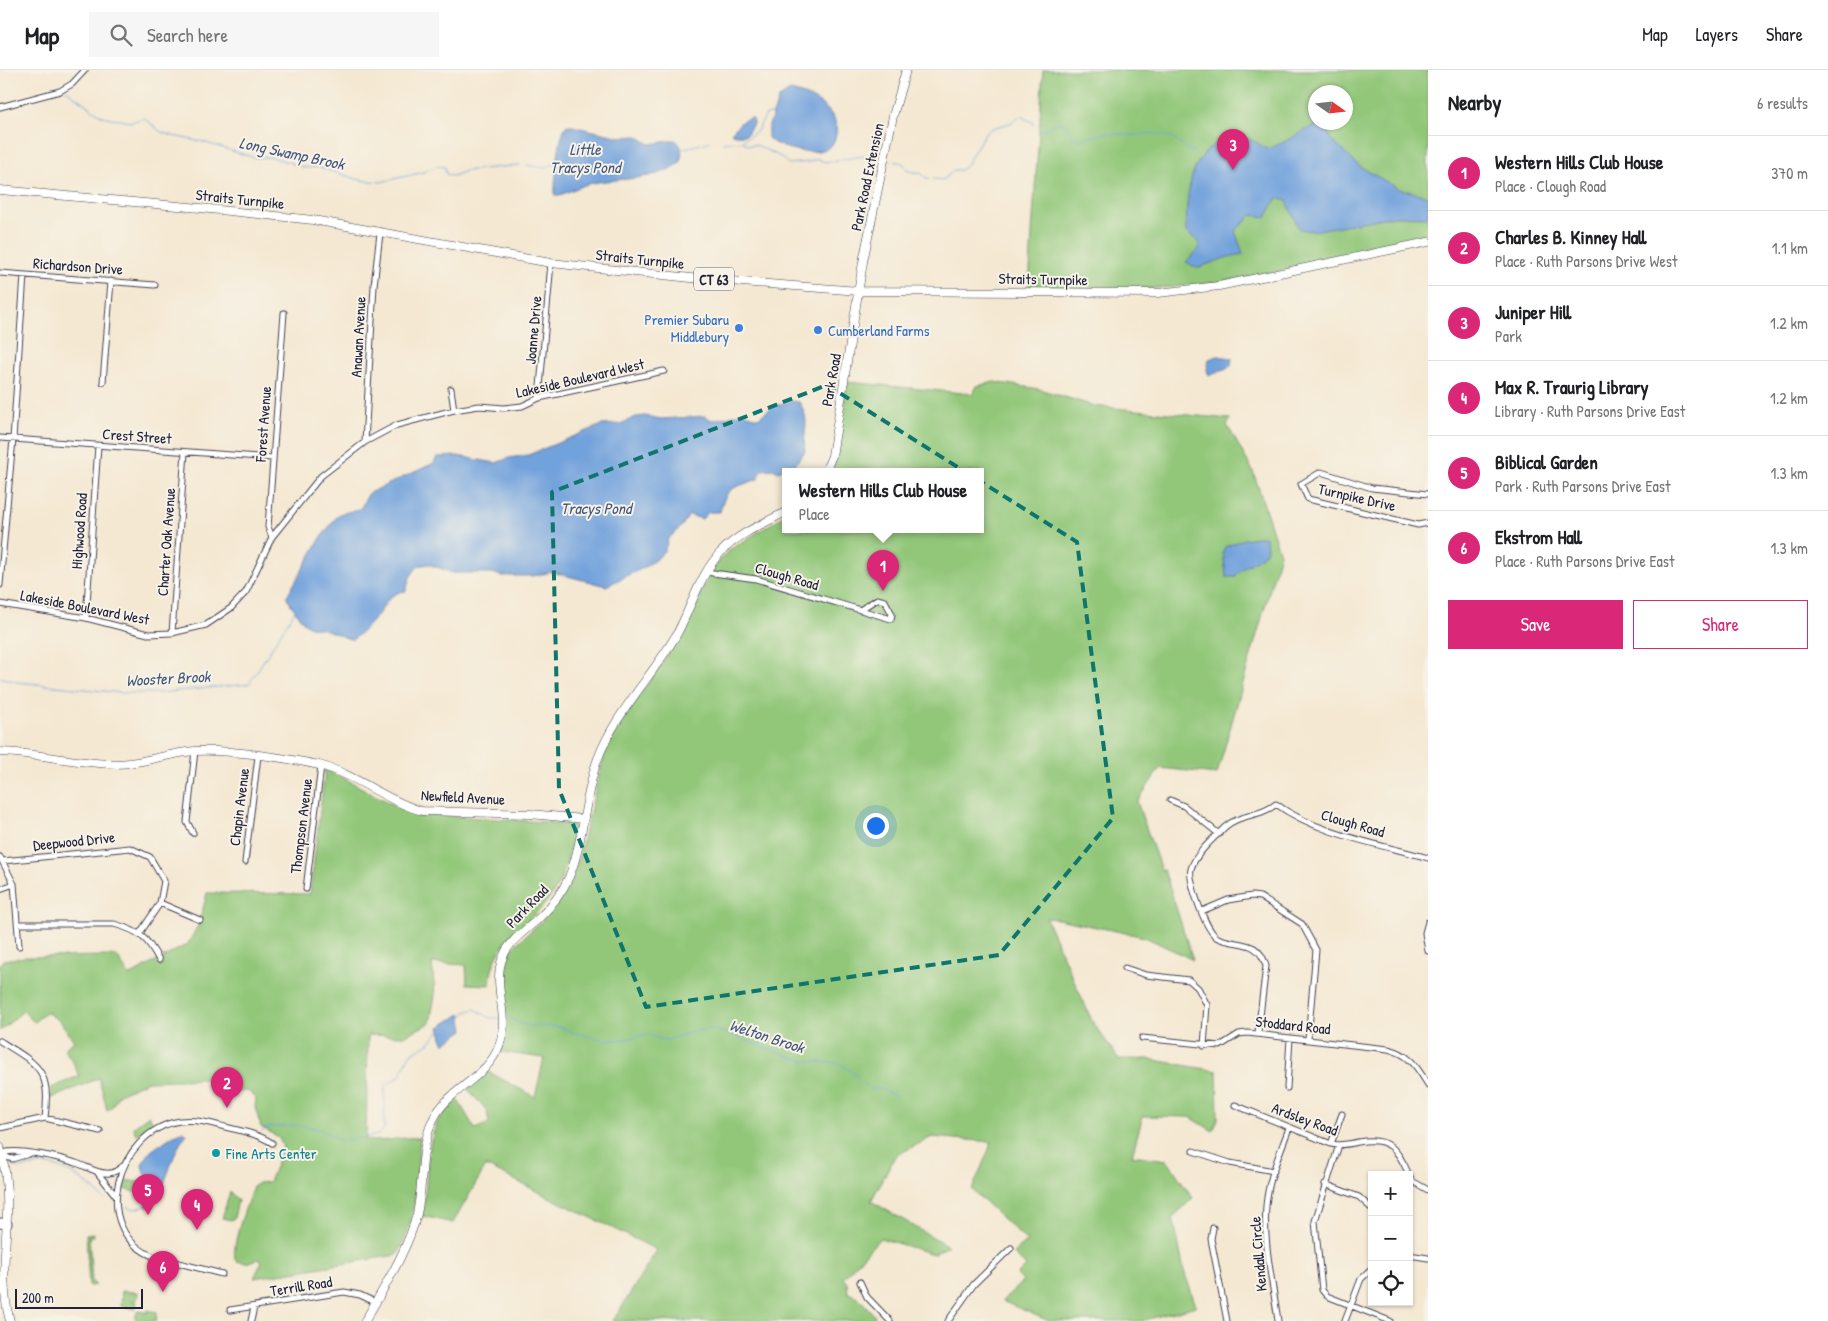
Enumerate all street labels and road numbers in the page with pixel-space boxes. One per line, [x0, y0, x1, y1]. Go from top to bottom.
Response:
street label: Park Road Extension [845, 121, 889, 233]
street label: Straits Turnpike [195, 184, 285, 214]
street label: Straits Turnpike [595, 244, 685, 274]
street label: Richardson Drive [32, 252, 124, 280]
road number: CT 63 [694, 268, 734, 290]
street label: Straits Turnpike [998, 268, 1088, 290]
street label: Joanne Drive [520, 295, 546, 365]
street label: Anawan Avenue [345, 296, 371, 378]
street label: Park Road [816, 352, 846, 408]
street label: Lakeside Boulevard West [514, 353, 647, 403]
street label: Forest Avenue [250, 385, 276, 464]
street label: Crest Street [102, 423, 173, 449]
street label: Turnpike Drive [1316, 478, 1398, 516]
street label: Charter Oak Avenue [152, 487, 180, 597]
street label: Highwood Road [66, 492, 92, 570]
street label: Clough Road [753, 557, 821, 595]
street label: Lakeside Boulevard West [19, 584, 152, 630]
street label: Chapin Avenue [224, 767, 254, 847]
street label: Thompson Avenue [285, 777, 317, 875]
street label: Newfield Avenue [420, 784, 506, 810]
street label: Clough Road [1319, 804, 1387, 842]
street label: Deepwood Drive [32, 826, 116, 856]
street label: Park Road [501, 879, 553, 932]
street label: Stoddard Road [1254, 1011, 1332, 1039]
street label: Ardsley Road [1269, 1097, 1341, 1141]
street label: Kendall Circle [1244, 1216, 1272, 1292]
street label: Terrill Road [269, 1271, 334, 1301]

